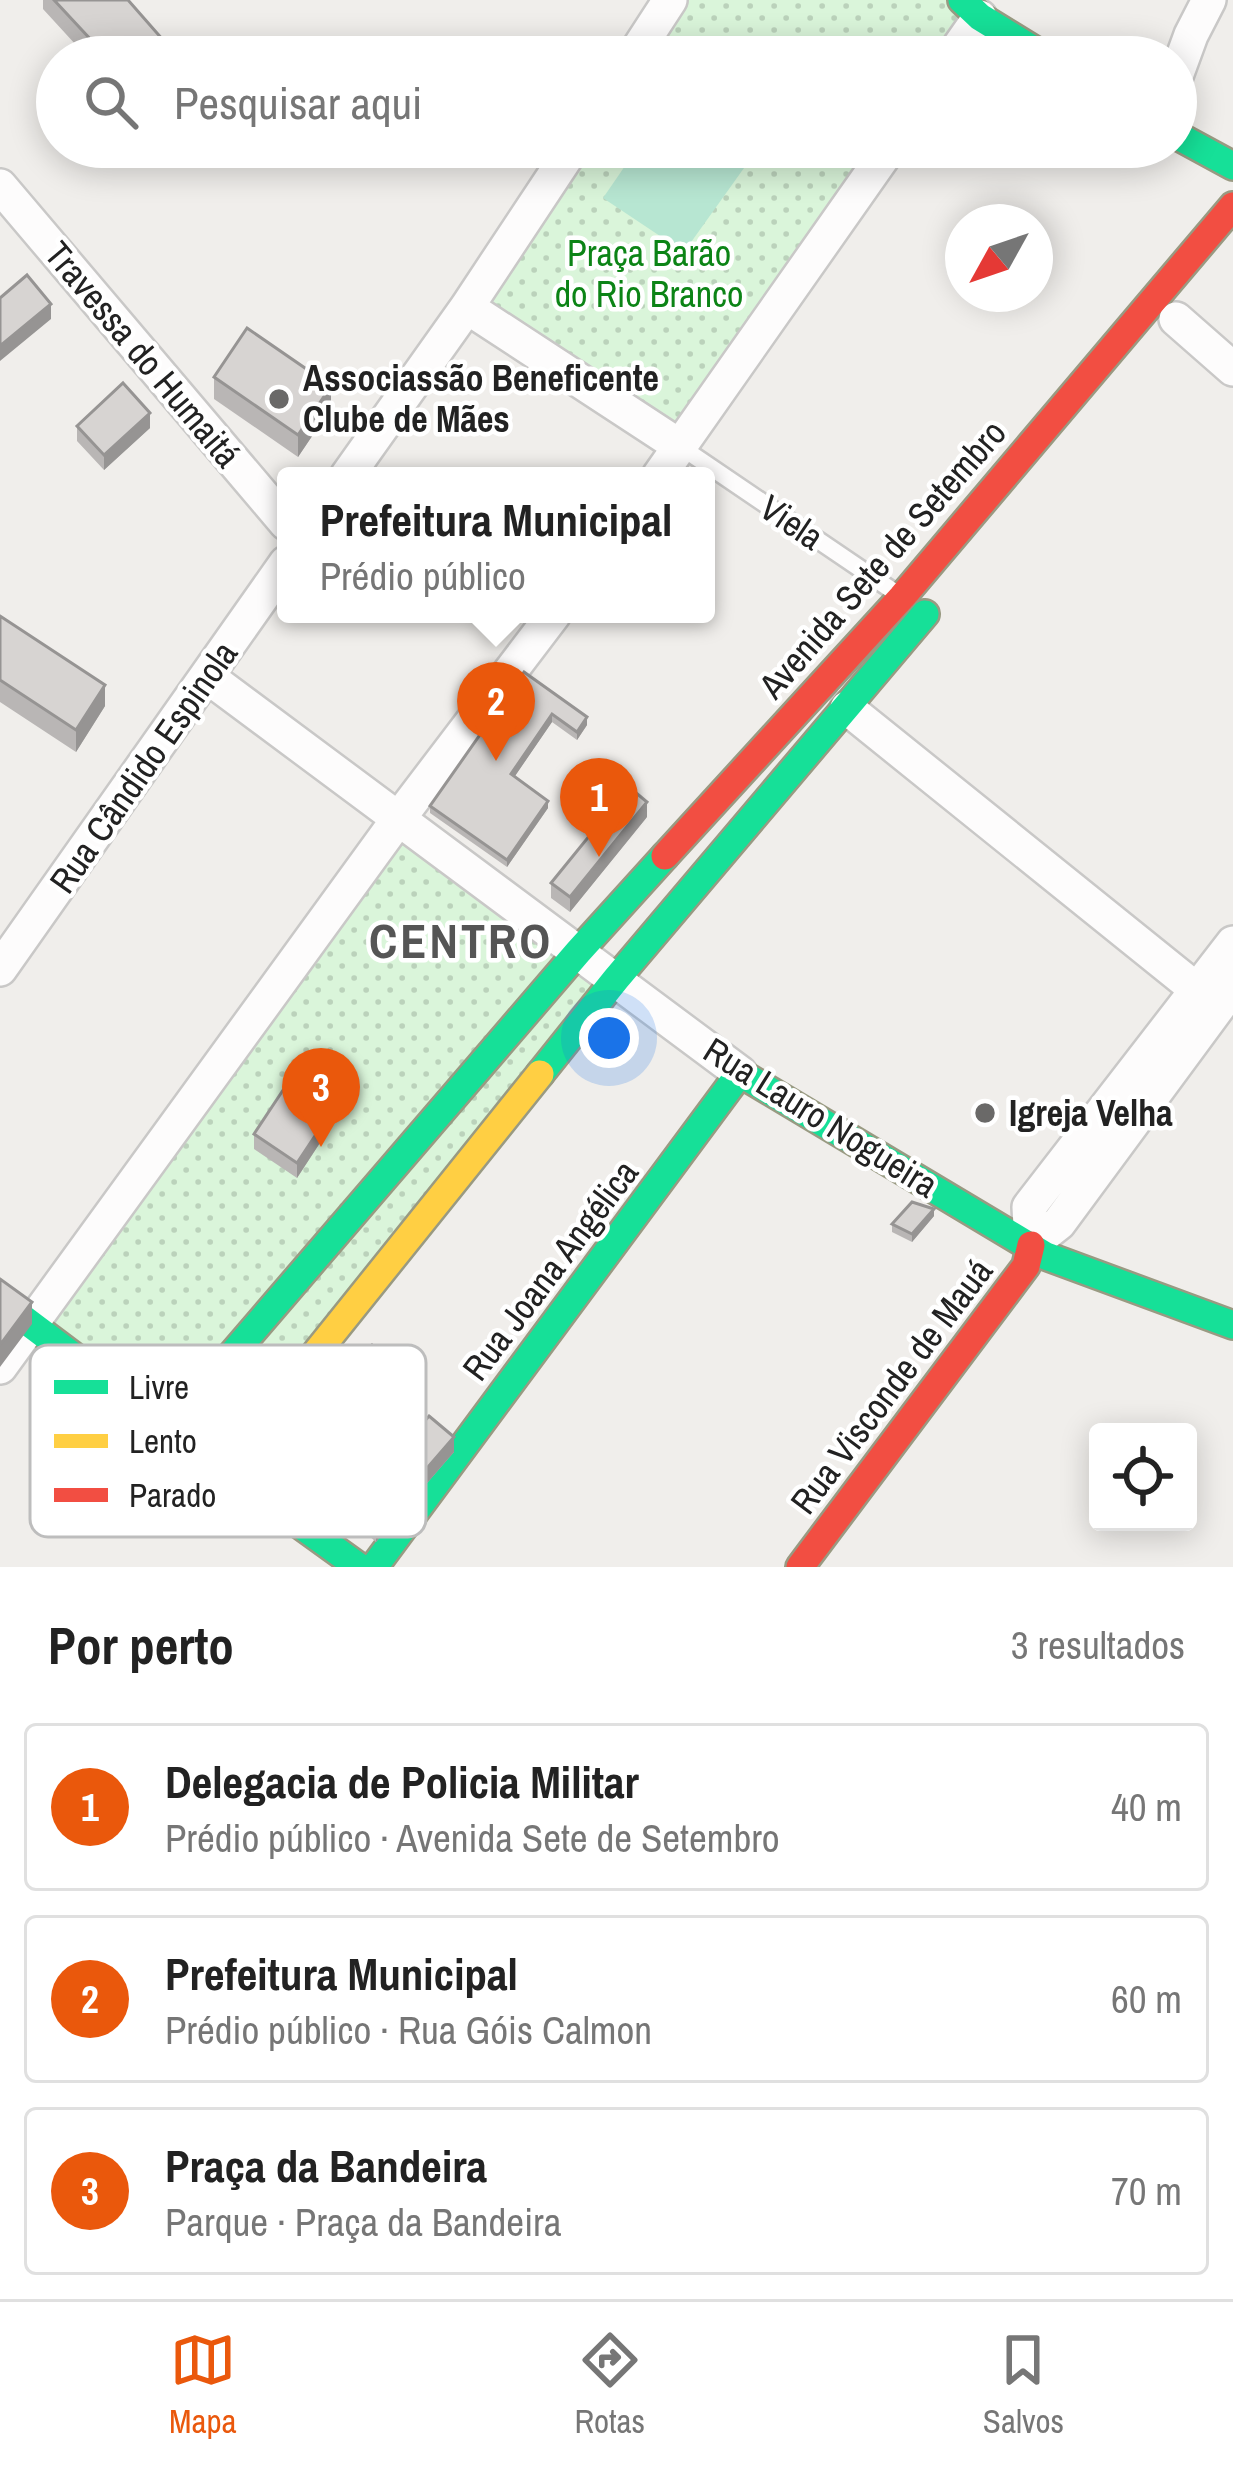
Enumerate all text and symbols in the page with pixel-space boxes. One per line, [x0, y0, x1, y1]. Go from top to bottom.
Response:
search box [36, 36, 1197, 168]
icon: search [78, 69, 144, 135]
text: Pesquisar aqui [174, 72, 422, 133]
north arrow [945, 204, 1053, 312]
park label: Praça Barão do Rio Branco [555, 229, 743, 318]
street label: Travessa do Humaitá [34, 231, 252, 477]
place label: Associassão Beneficente Clube de Mães [303, 354, 659, 443]
marker: Associassão Beneficente Clube de Mães [266, 386, 292, 412]
street label: Avenida Sete de Setembro [747, 410, 1016, 709]
popup [277, 467, 715, 623]
street label: Viela [751, 483, 833, 561]
text: Prefeitura Municipal [320, 489, 672, 550]
text: Prédio público [320, 550, 526, 602]
street label: Rua Cândido Espinola [38, 632, 248, 902]
pin: 2 [457, 662, 535, 761]
pin: 1 [560, 758, 638, 857]
district label: CENTRO [369, 908, 553, 973]
your location [579, 1008, 639, 1068]
street label: Rua Lauro Nogueira [695, 1026, 947, 1208]
pin: 3 [282, 1048, 360, 1147]
place label: Igreja Velha [1009, 1089, 1173, 1137]
marker: Igreja Velha [972, 1100, 998, 1126]
street label: Rua Joana Angélica [451, 1150, 649, 1390]
street label: Rua Visconde de Mauá [779, 1249, 1003, 1523]
legend [30, 1345, 426, 1537]
text: Livre [129, 1365, 189, 1409]
text: Lento [129, 1419, 197, 1463]
map controls [1089, 1423, 1197, 1531]
button: locate [1089, 1423, 1197, 1531]
text: Parado [129, 1473, 216, 1517]
text: Por perto [48, 1611, 234, 1680]
text: 3 resultados [1011, 1619, 1185, 1671]
text: Delegacia de Policia Militar [165, 1751, 639, 1812]
text: 1 [81, 1781, 99, 1833]
text: 40 m [1111, 1781, 1182, 1833]
text: Prédio público · Avenida Sete de Setembro [165, 1812, 780, 1864]
text: Prefeitura Municipal [165, 1943, 518, 2004]
text: 2 [81, 1973, 99, 2025]
text: 60 m [1111, 1973, 1182, 2025]
text: Prédio público · Rua Góis Calmon [165, 2004, 652, 2056]
text: Praça da Bandeira [165, 2135, 487, 2196]
text: 3 [81, 2165, 99, 2217]
text: 70 m [1111, 2165, 1182, 2217]
text: Parque · Praça da Bandeira [165, 2196, 561, 2248]
tab: Mapa [169, 2327, 237, 2443]
tab: Rotas [574, 2327, 645, 2443]
tab: Salvos [983, 2327, 1064, 2443]

